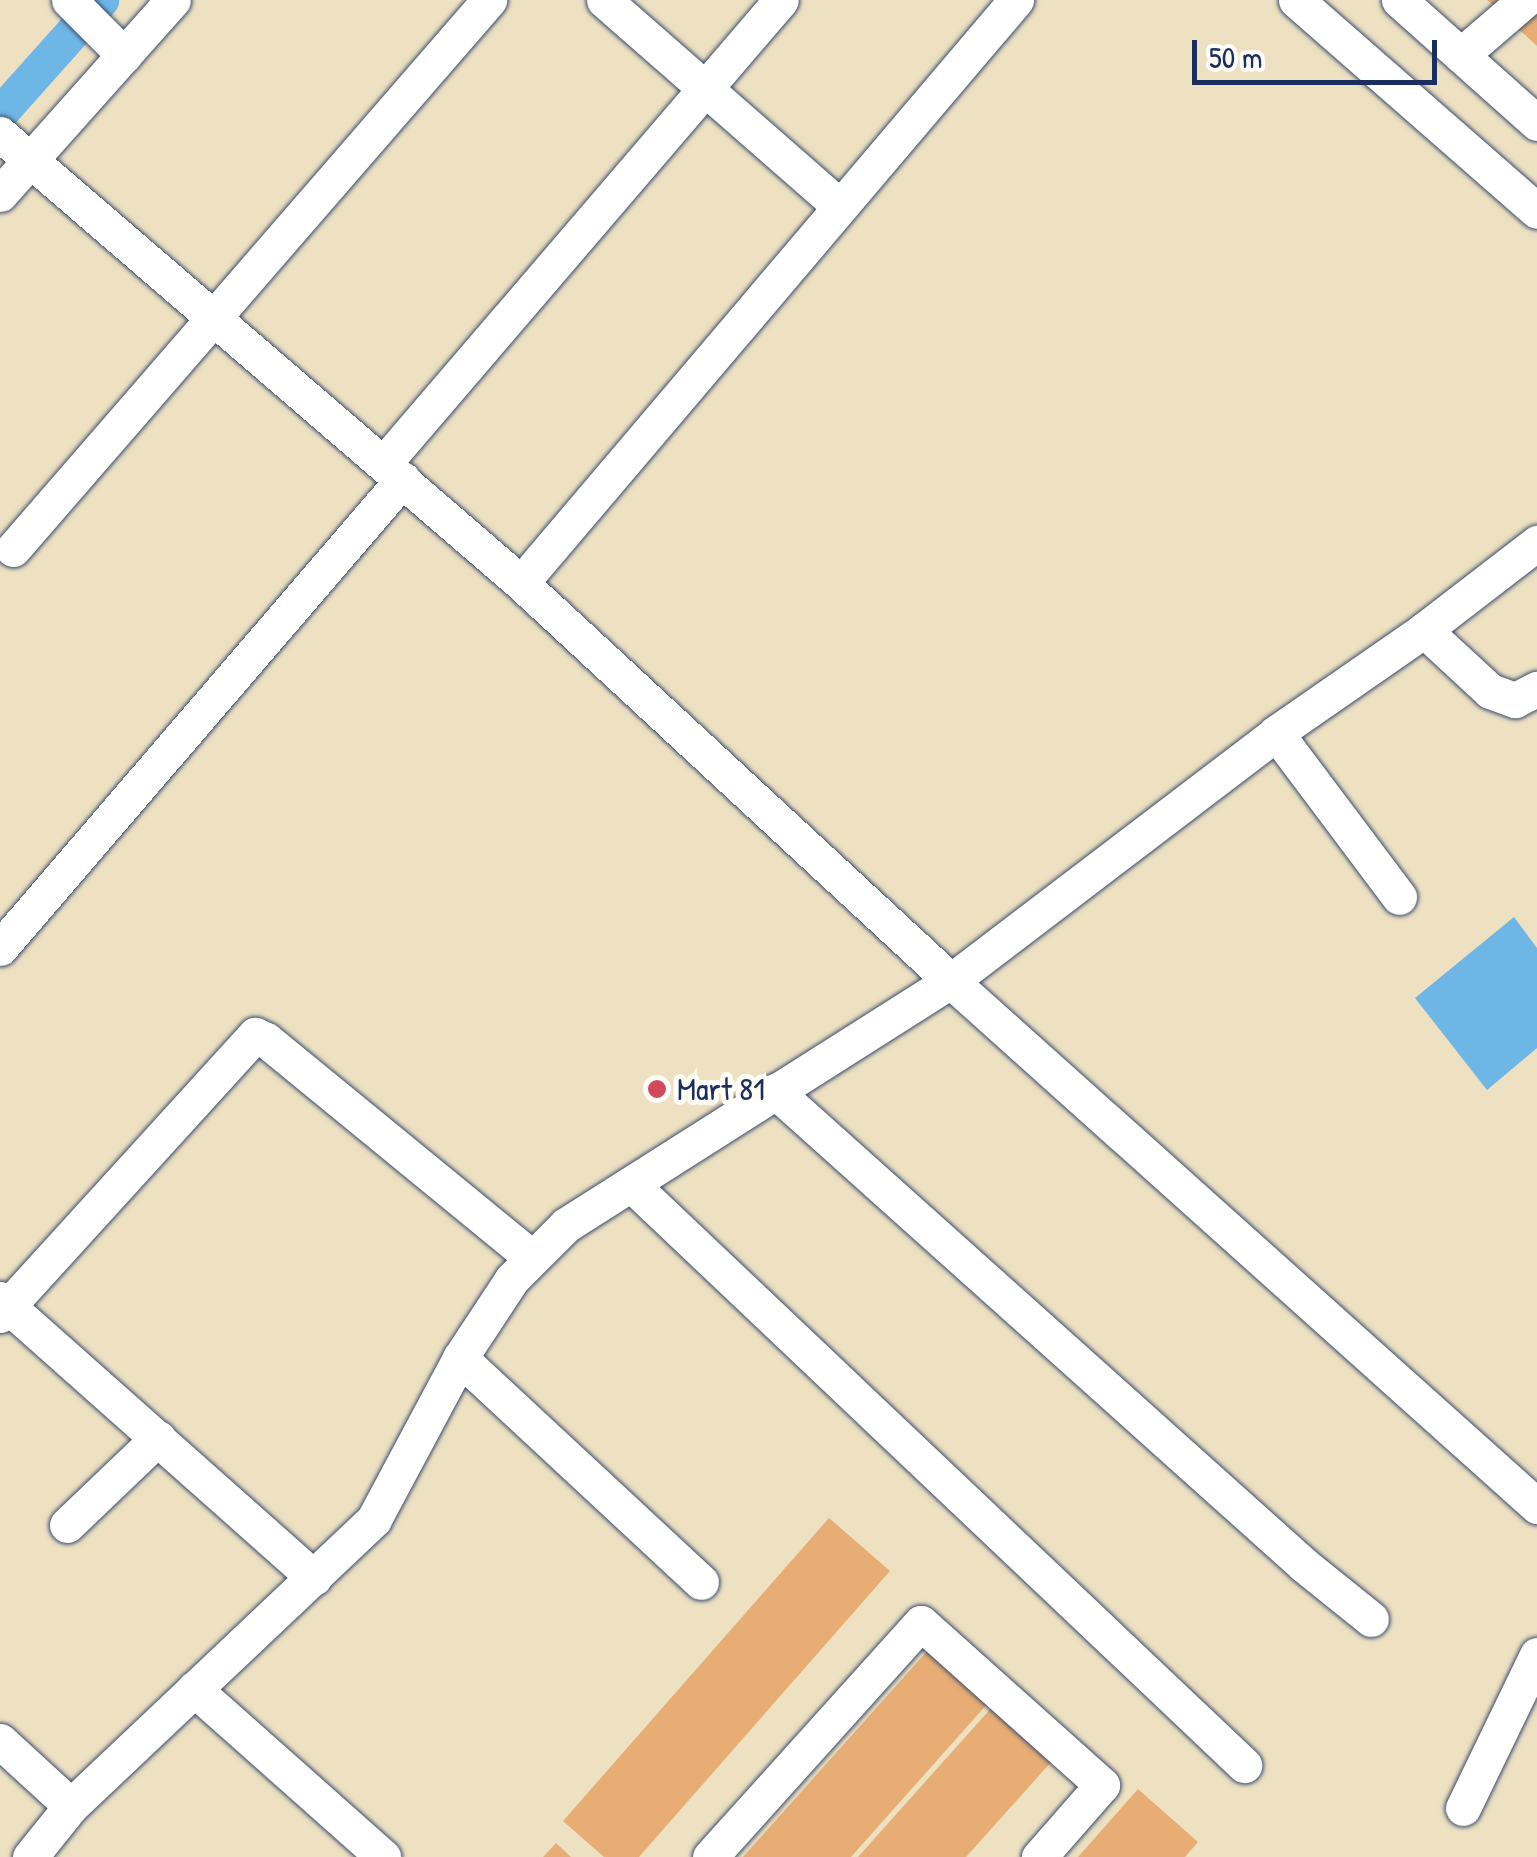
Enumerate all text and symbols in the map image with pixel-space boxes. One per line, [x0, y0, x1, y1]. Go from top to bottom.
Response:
scale bar [1197, 20, 1442, 82]
text: 50 m [1209, 37, 1262, 77]
place label: Mart 81 [677, 1070, 765, 1108]
marker: Mart 81 [646, 1078, 668, 1100]

